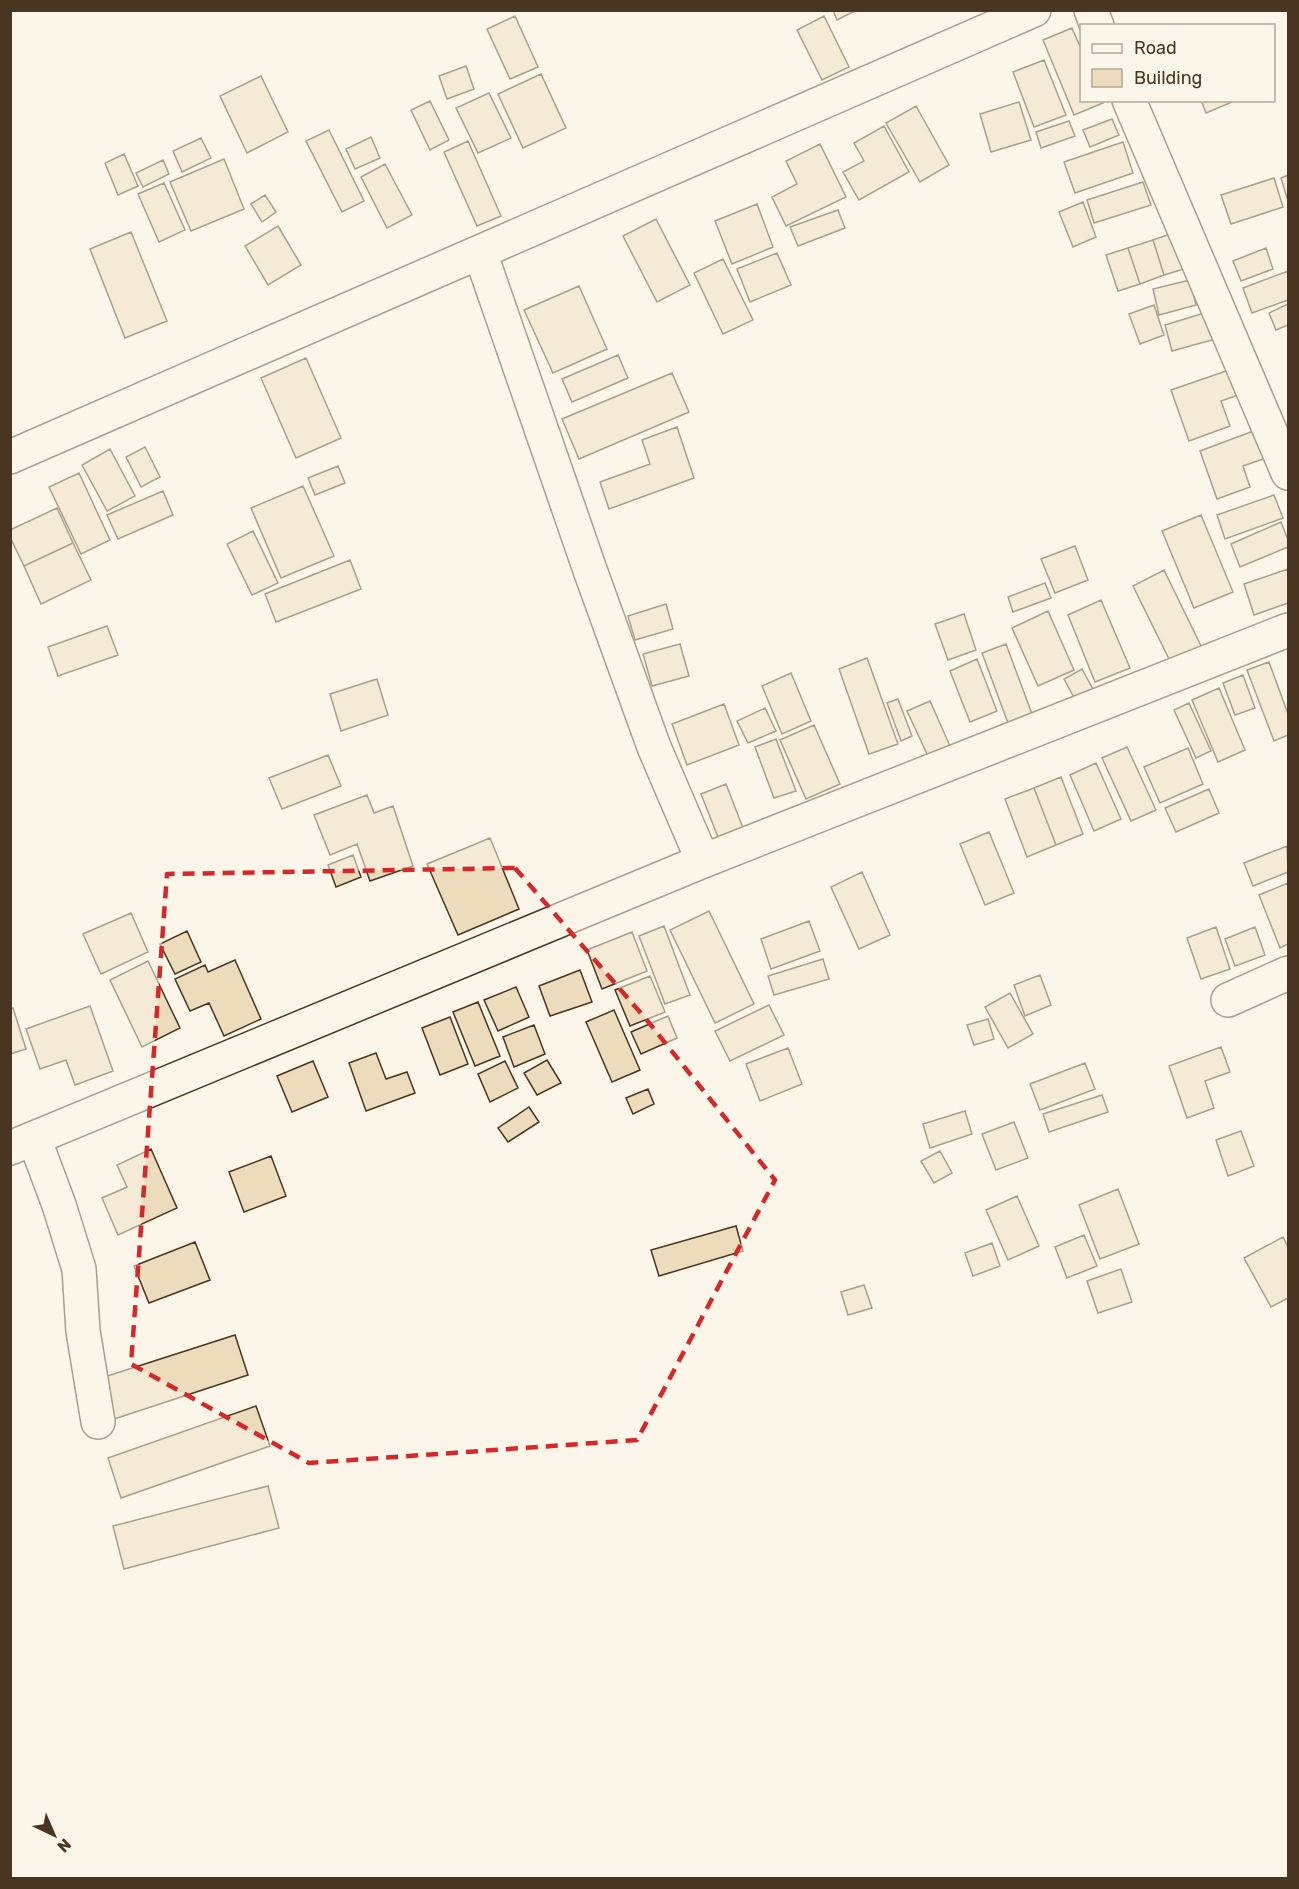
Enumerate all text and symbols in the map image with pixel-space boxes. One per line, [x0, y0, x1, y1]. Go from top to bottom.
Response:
legend [1080, 24, 1275, 102]
text: Road [1134, 37, 1177, 59]
text: Building [1134, 67, 1202, 89]
north arrow [24, 1805, 84, 1865]
text: N [53, 1835, 75, 1856]

